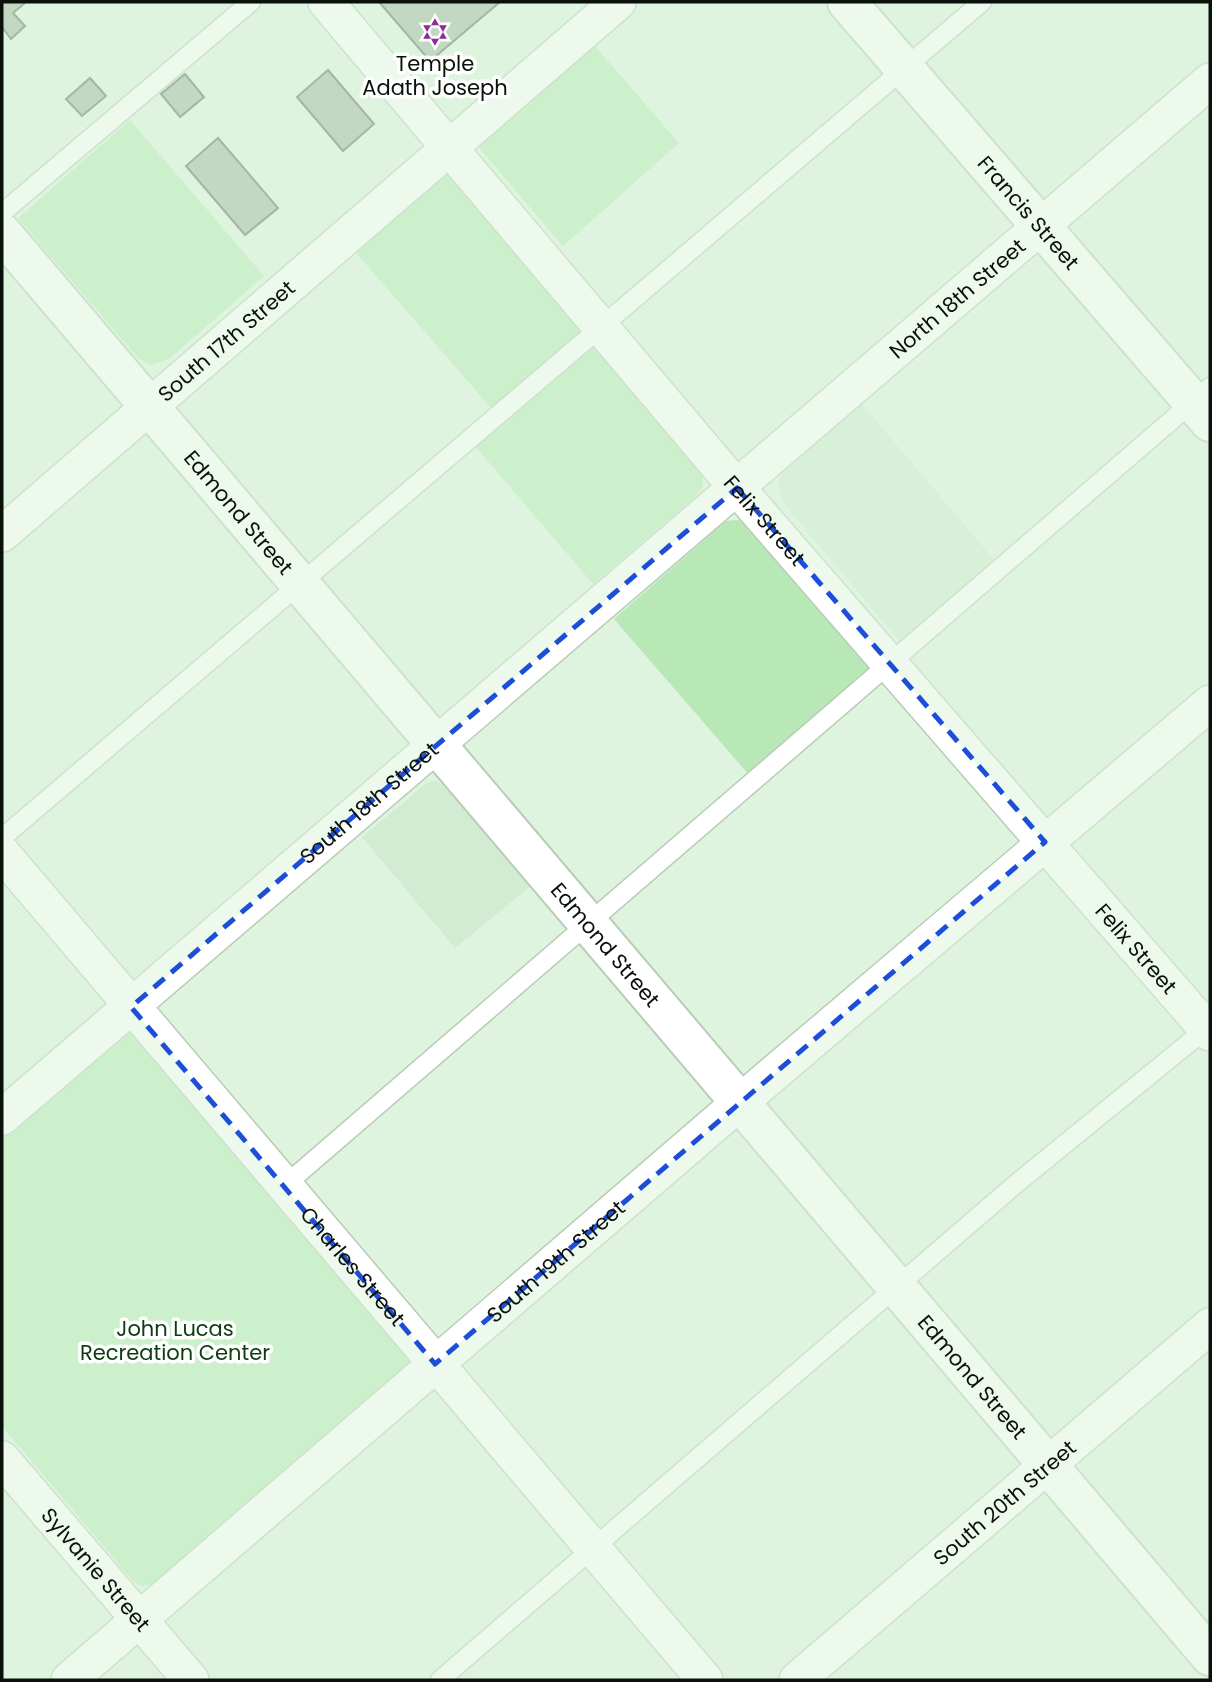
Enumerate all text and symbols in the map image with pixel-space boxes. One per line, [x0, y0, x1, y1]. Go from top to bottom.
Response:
synagogue icon: Temple Adath Joseph [420, 17, 450, 47]
place label: Temple Adath Joseph [362, 49, 508, 102]
street label: Francis Street [971, 149, 1086, 276]
street label: North 18th Street [883, 231, 1031, 365]
street label: South 17th Street [151, 273, 301, 408]
street label: Edmond Street [178, 444, 300, 580]
street label: Felix Street [717, 469, 812, 572]
street label: South 18th Street [293, 735, 444, 870]
street label: Edmond Street [545, 876, 667, 1013]
street label: Felix Street [1089, 897, 1184, 1000]
street label: South 19th Street [480, 1193, 631, 1329]
street label: Charles Street [294, 1200, 412, 1332]
street label: Edmond Street [912, 1308, 1034, 1445]
park label: John Lucas Recreation Center [80, 1314, 270, 1367]
street label: South 20th Street [927, 1433, 1082, 1572]
street label: Sylvanie Street [35, 1501, 157, 1637]

